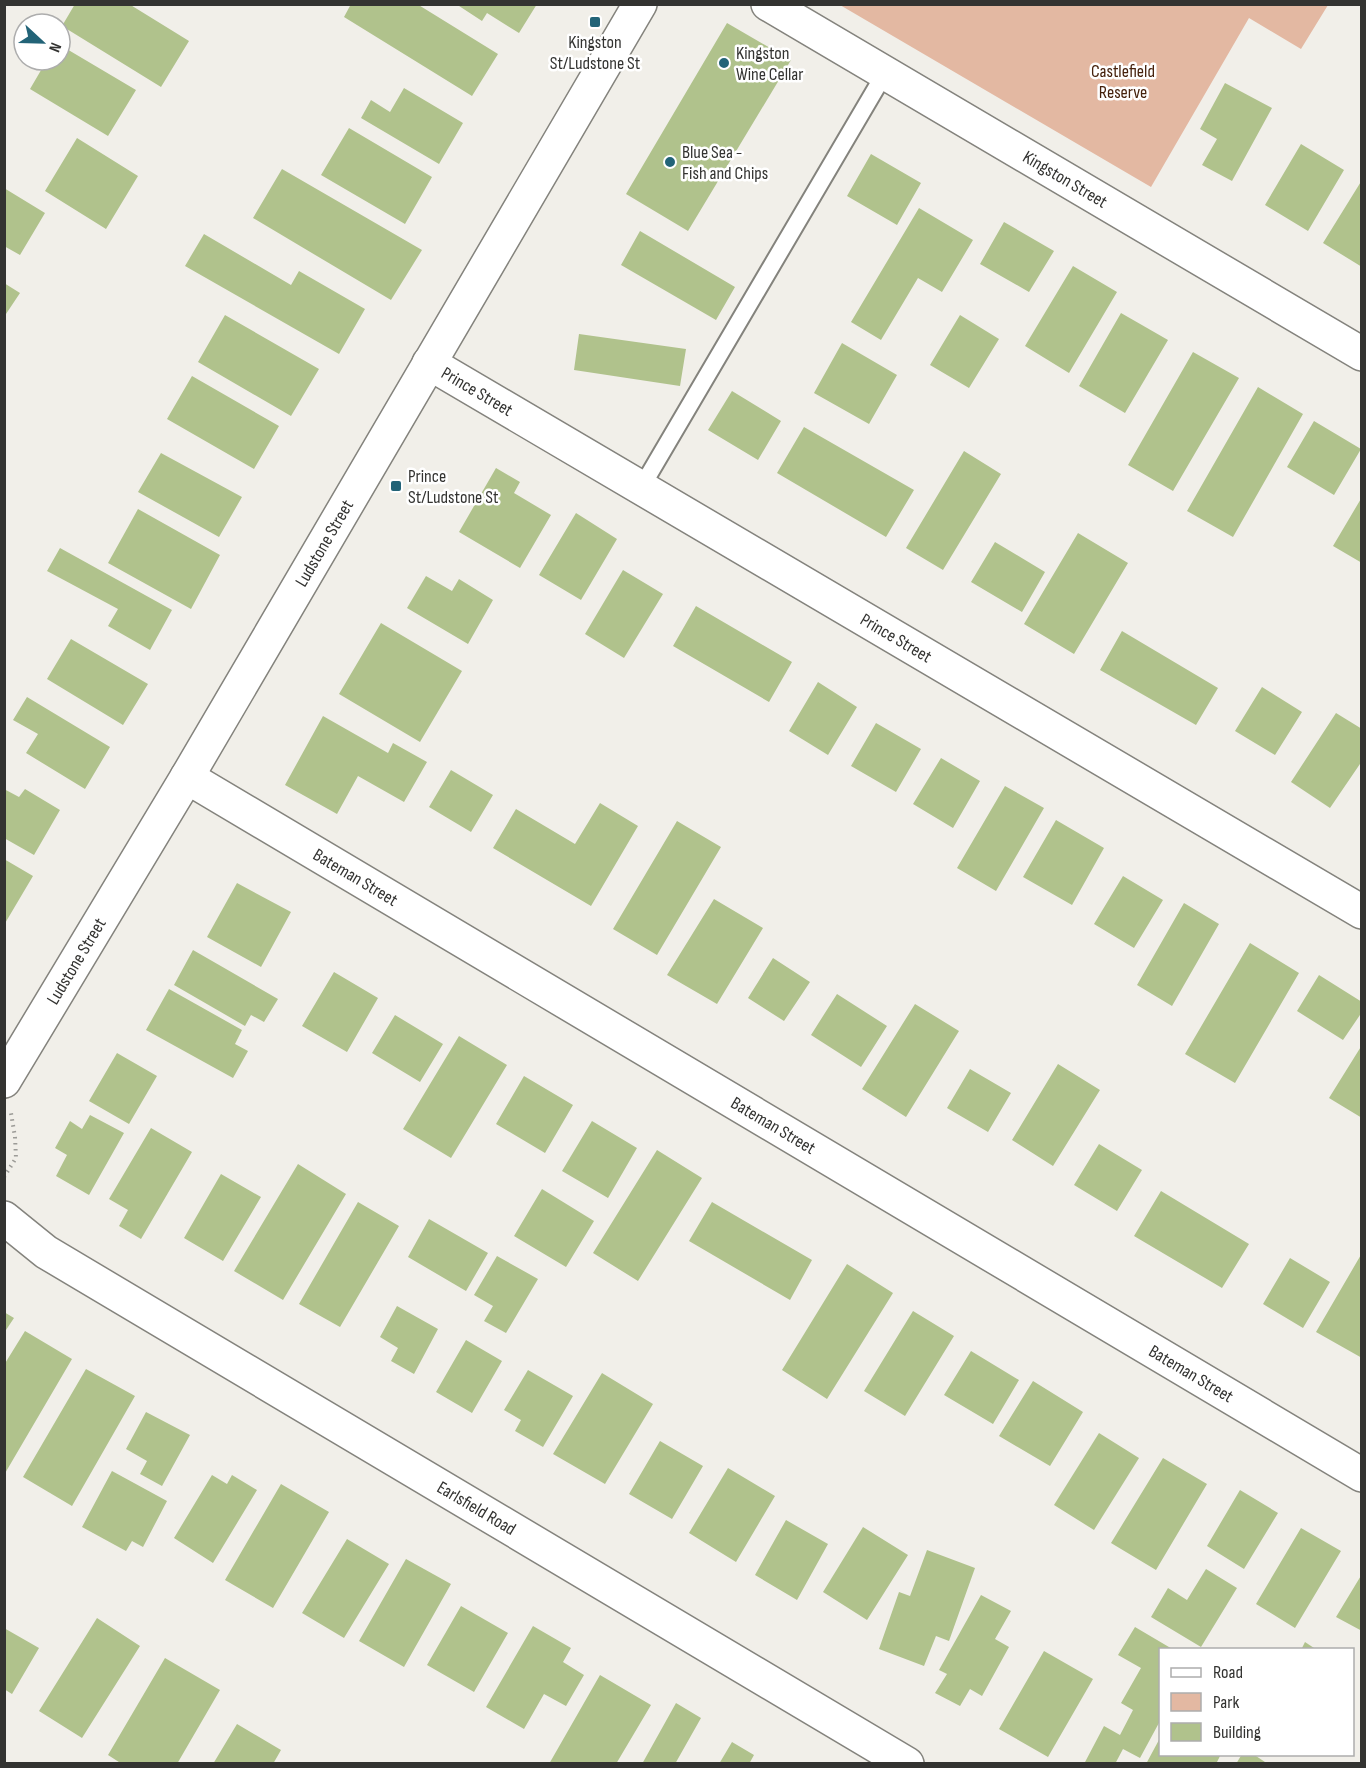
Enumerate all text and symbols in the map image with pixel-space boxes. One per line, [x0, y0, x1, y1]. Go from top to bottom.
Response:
north arrow [12, 12, 72, 72]
marker: Kingston St/Ludstone St [588, 15, 602, 29]
place label: Kingston St/Ludstone St [550, 32, 641, 74]
text: N [44, 40, 65, 55]
place label: Kingston Wine Cellar [736, 43, 803, 85]
marker: Kingston Wine Cellar [717, 56, 731, 70]
park label: Castlefield Reserve [1091, 61, 1155, 103]
place label: Blue Sea - Fish and Chips [682, 142, 768, 184]
street label: Kingston Street [1019, 147, 1111, 213]
marker: Blue Sea - Fish and Chips [663, 155, 677, 169]
street label: Prince Street [438, 363, 517, 421]
place label: Prince St/Ludstone St [408, 466, 499, 508]
marker: Prince St/Ludstone St [389, 479, 403, 493]
street label: Ludstone Street [291, 496, 358, 590]
street label: Prince Street [856, 609, 936, 668]
street label: Bateman Street [309, 844, 402, 911]
street label: Ludstone Street [43, 914, 111, 1008]
street label: Bateman Street [727, 1093, 820, 1159]
street label: Bateman Street [1145, 1341, 1237, 1407]
street label: Earlsfield Road [433, 1477, 520, 1540]
legend [1159, 1648, 1354, 1756]
text: Road [1213, 1662, 1243, 1683]
text: Park [1213, 1692, 1239, 1713]
text: Building [1213, 1722, 1261, 1743]

